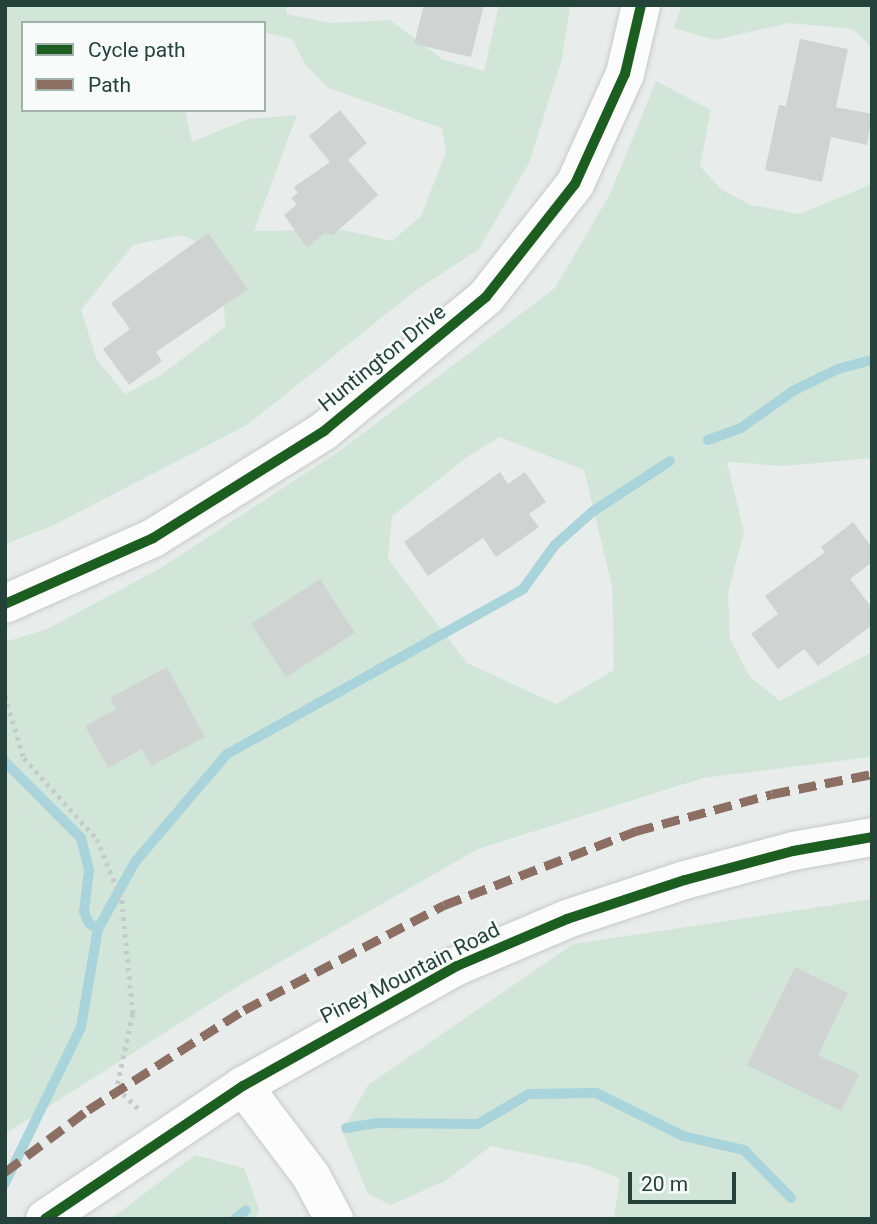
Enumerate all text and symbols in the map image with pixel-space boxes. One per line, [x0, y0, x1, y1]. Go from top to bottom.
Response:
legend [21, 21, 266, 112]
text: Cycle path [88, 38, 186, 62]
text: Path [88, 73, 131, 97]
street label: Huntington Drive [313, 299, 451, 417]
street label: Piney Mountain Road [316, 917, 504, 1029]
scale bar [632, 1158, 740, 1202]
text: 20 m [641, 1172, 688, 1196]

